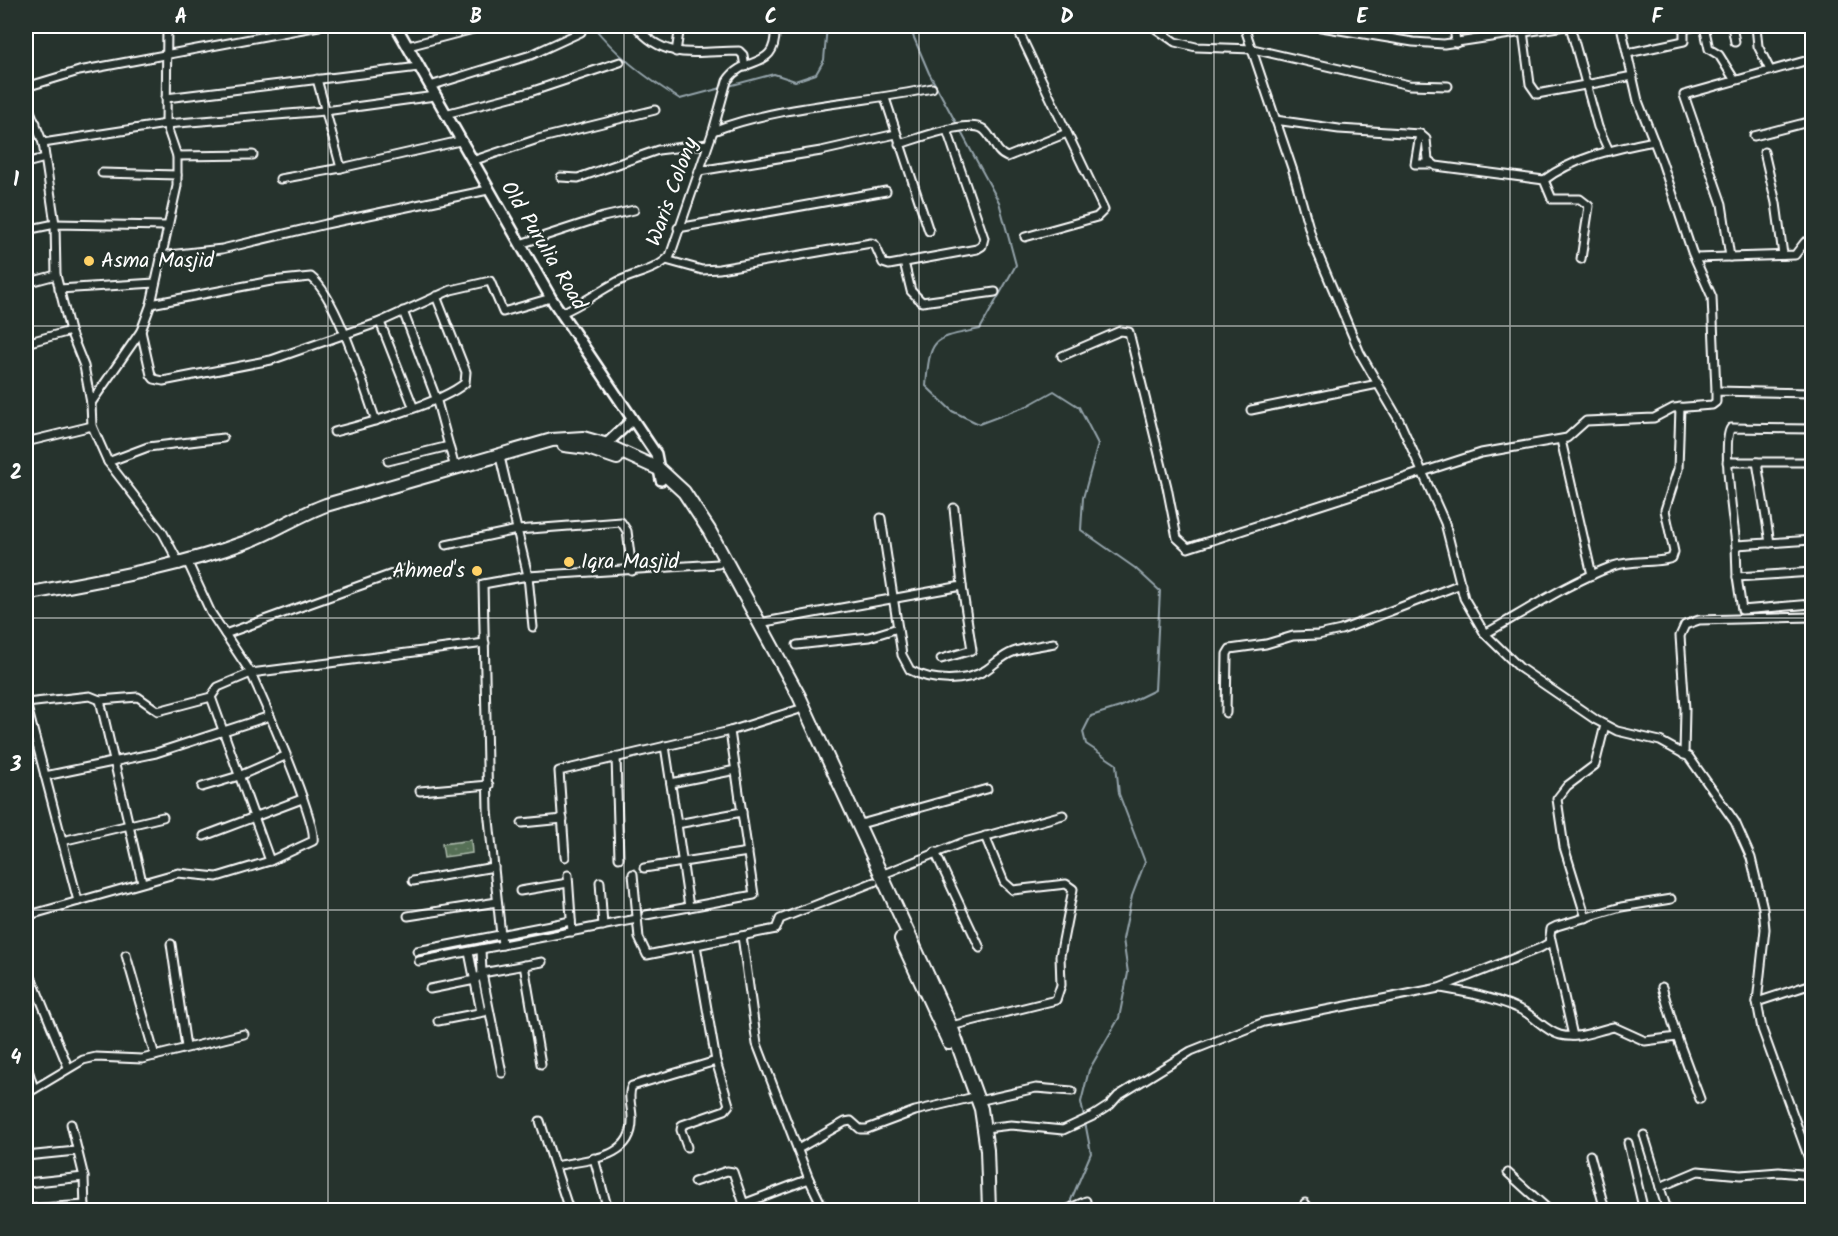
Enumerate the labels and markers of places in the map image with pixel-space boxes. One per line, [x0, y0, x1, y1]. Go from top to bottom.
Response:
place label: Asma Masjid [101, 245, 214, 278]
marker: Asma Masjid [82, 254, 96, 268]
place label: Iqra Masjid [581, 546, 679, 579]
place label: Ahmed's [392, 555, 465, 588]
marker: Iqra Masjid [562, 555, 576, 569]
marker: Ahmed's [470, 564, 484, 578]

